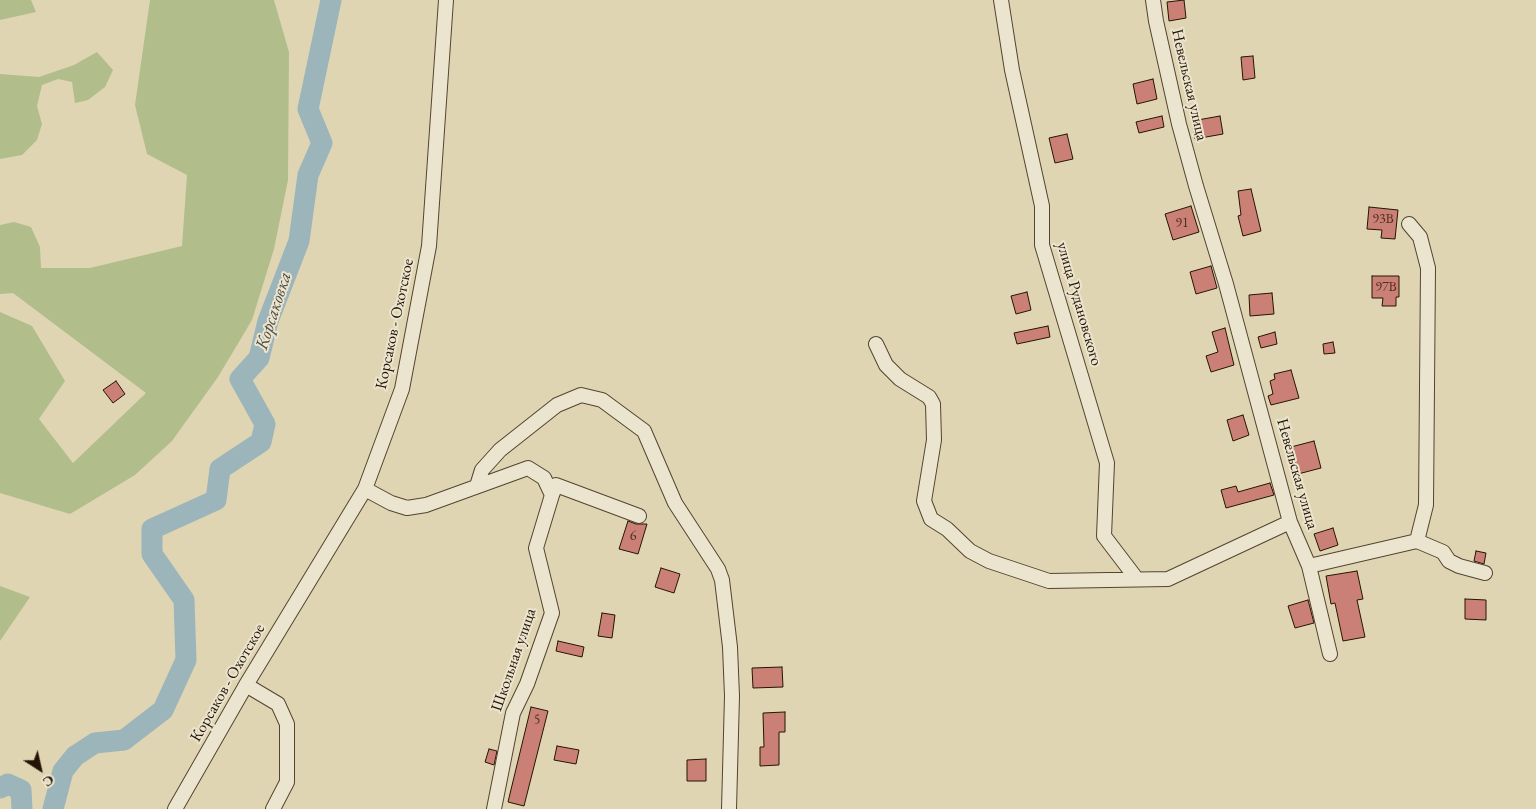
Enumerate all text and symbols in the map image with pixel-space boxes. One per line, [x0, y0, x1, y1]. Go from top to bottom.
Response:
street label: Невельская улица [1167, 27, 1211, 143]
house number: 93В [1372, 211, 1394, 227]
house number: 91 [1175, 215, 1189, 231]
street label: улица Рудановского [1052, 240, 1106, 368]
street label: Корсаков - Охотское [372, 257, 418, 391]
water label: Корсаковка [251, 269, 297, 353]
house number: 97В [1375, 279, 1397, 295]
street label: Невельская улица [1272, 416, 1322, 532]
house number: 6 [630, 528, 636, 544]
street label: Школьная улица [487, 606, 541, 714]
street label: Корсаков - Охотское [186, 621, 270, 745]
house number: 5 [534, 712, 540, 728]
north arrow [15, 744, 65, 794]
text: С [39, 771, 58, 792]

